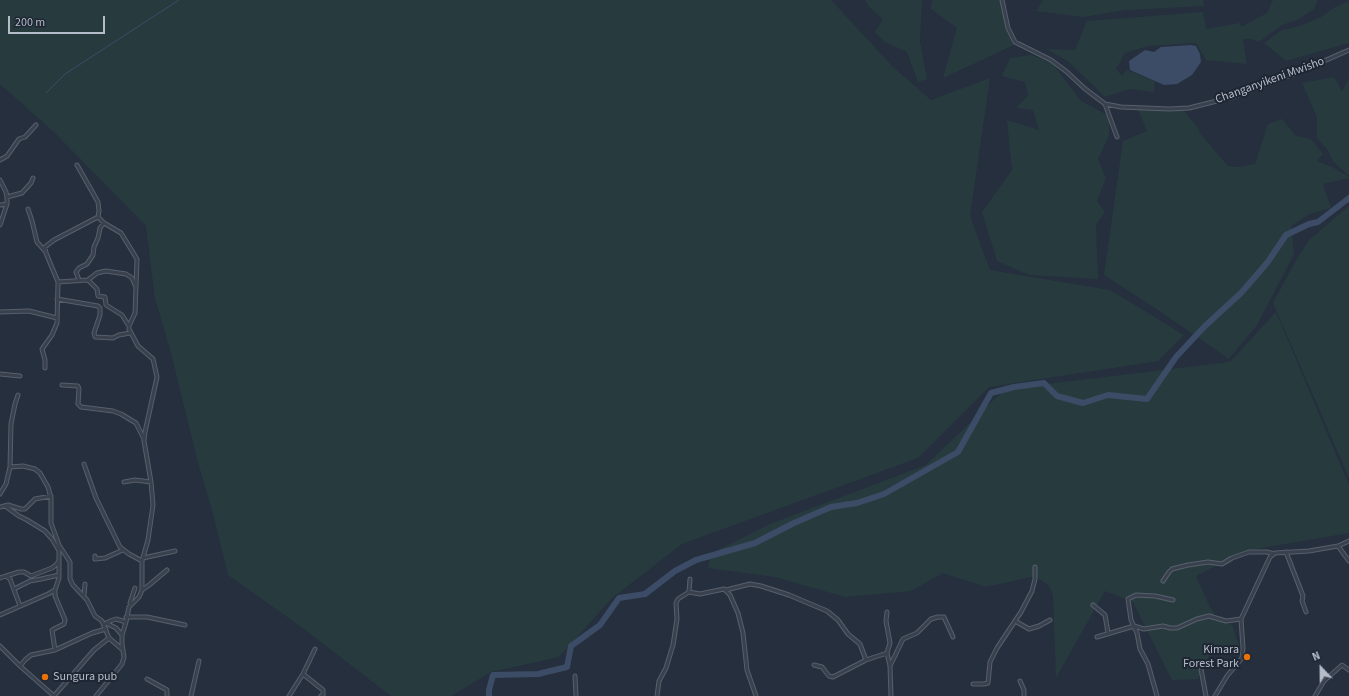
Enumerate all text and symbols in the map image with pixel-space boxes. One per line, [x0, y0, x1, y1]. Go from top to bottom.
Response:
scale bar [10, 8, 107, 34]
text: 200 m [15, 14, 45, 31]
street label: Changanyikeni Mwisho [1214, 55, 1326, 107]
place label: Kimara Forest Park [1183, 643, 1239, 671]
north arrow [1301, 648, 1341, 688]
text: N [1310, 648, 1323, 665]
marker: Kimara Forest Park [1242, 652, 1252, 662]
place label: Sungura pub [53, 670, 117, 684]
marker: Sungura pub [40, 672, 50, 682]

